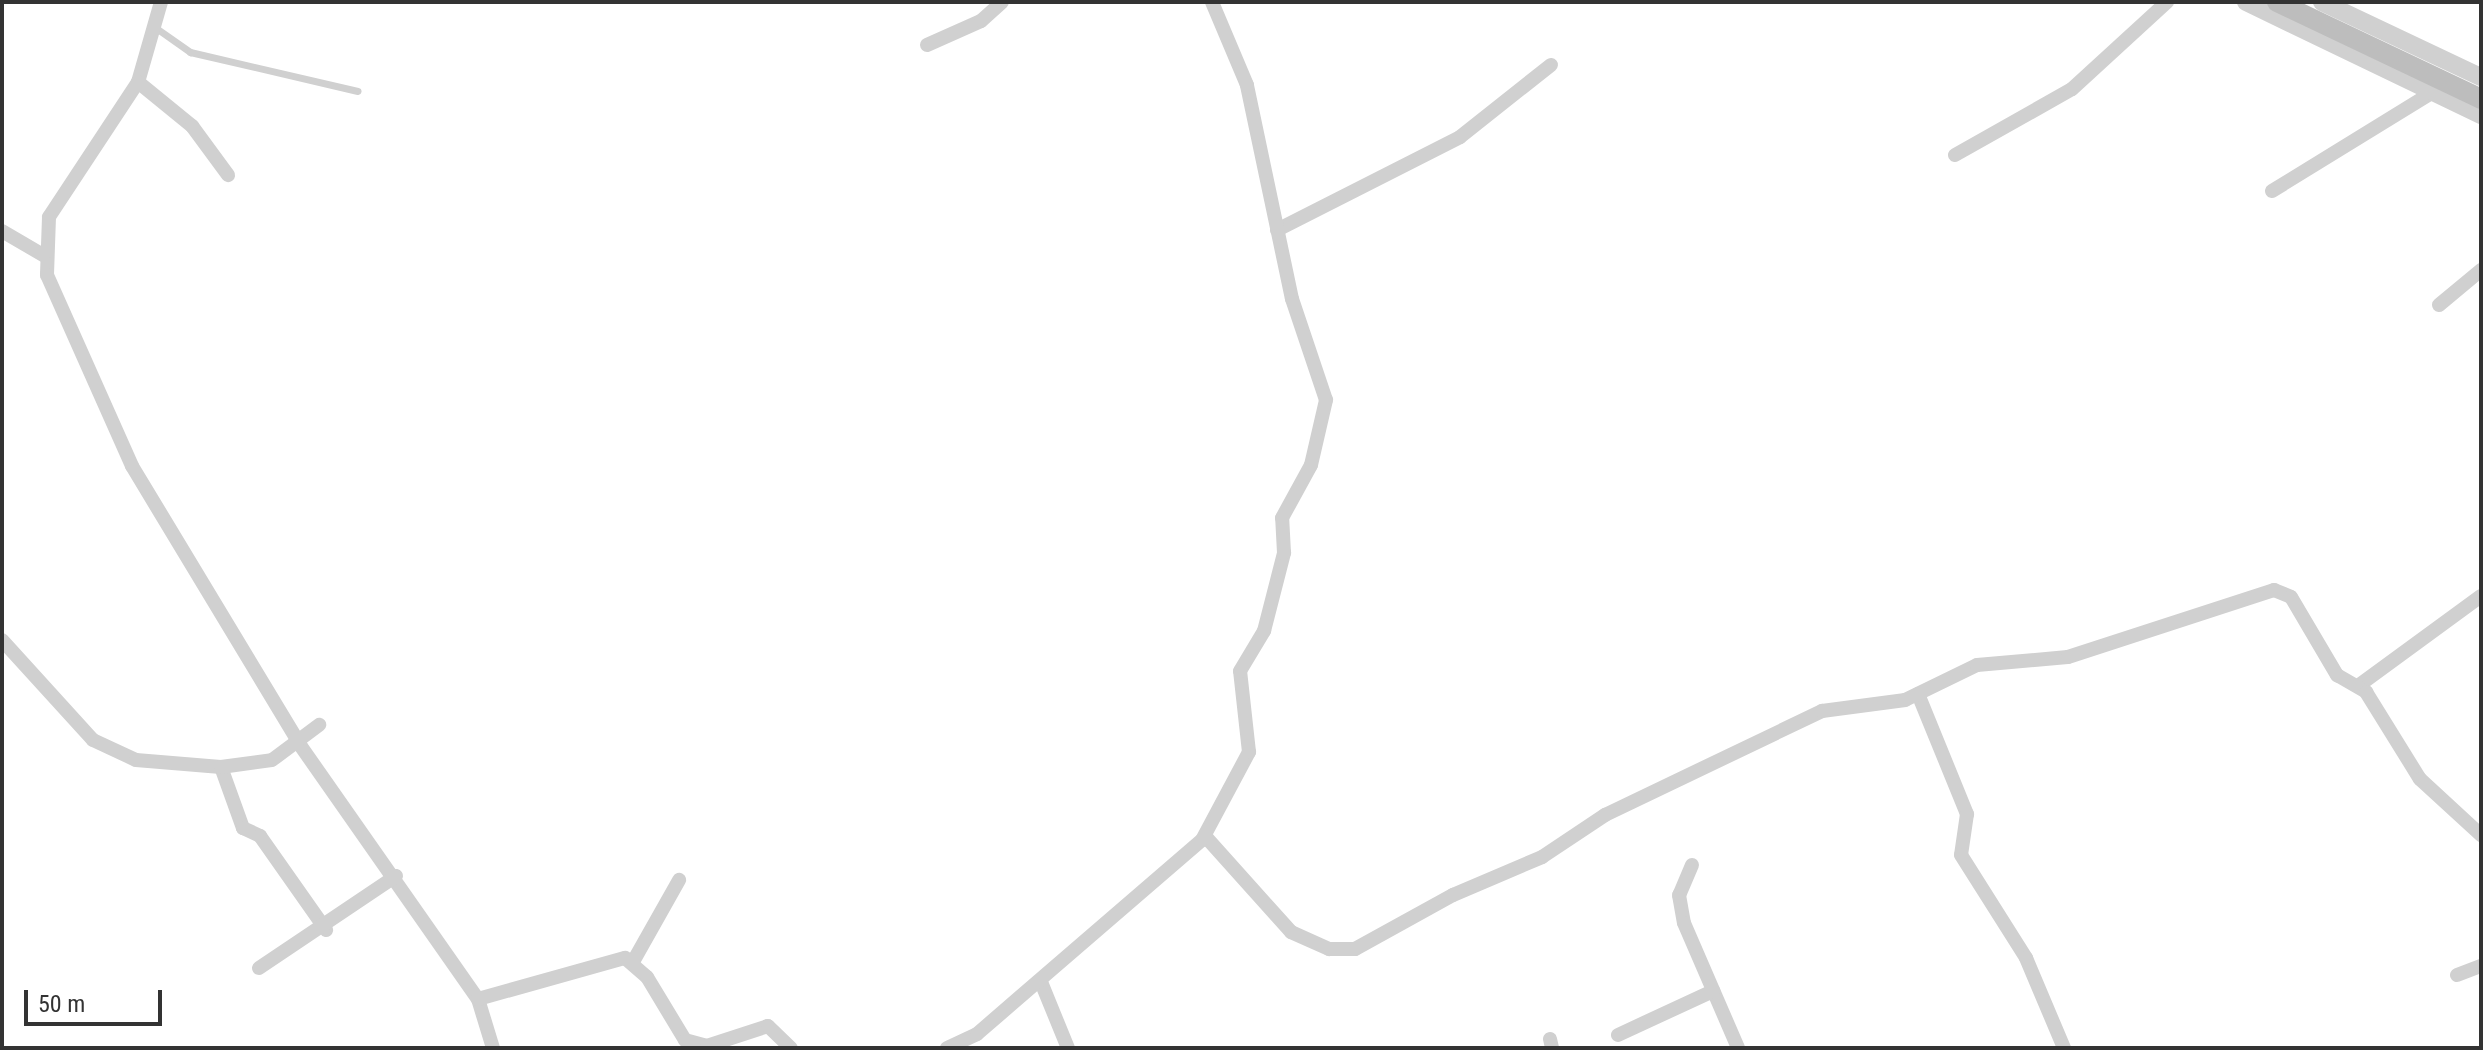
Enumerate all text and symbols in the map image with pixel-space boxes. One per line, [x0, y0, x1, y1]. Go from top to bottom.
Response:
scale bar [28, 974, 166, 1024]
text: 50 m [38, 990, 85, 1018]

